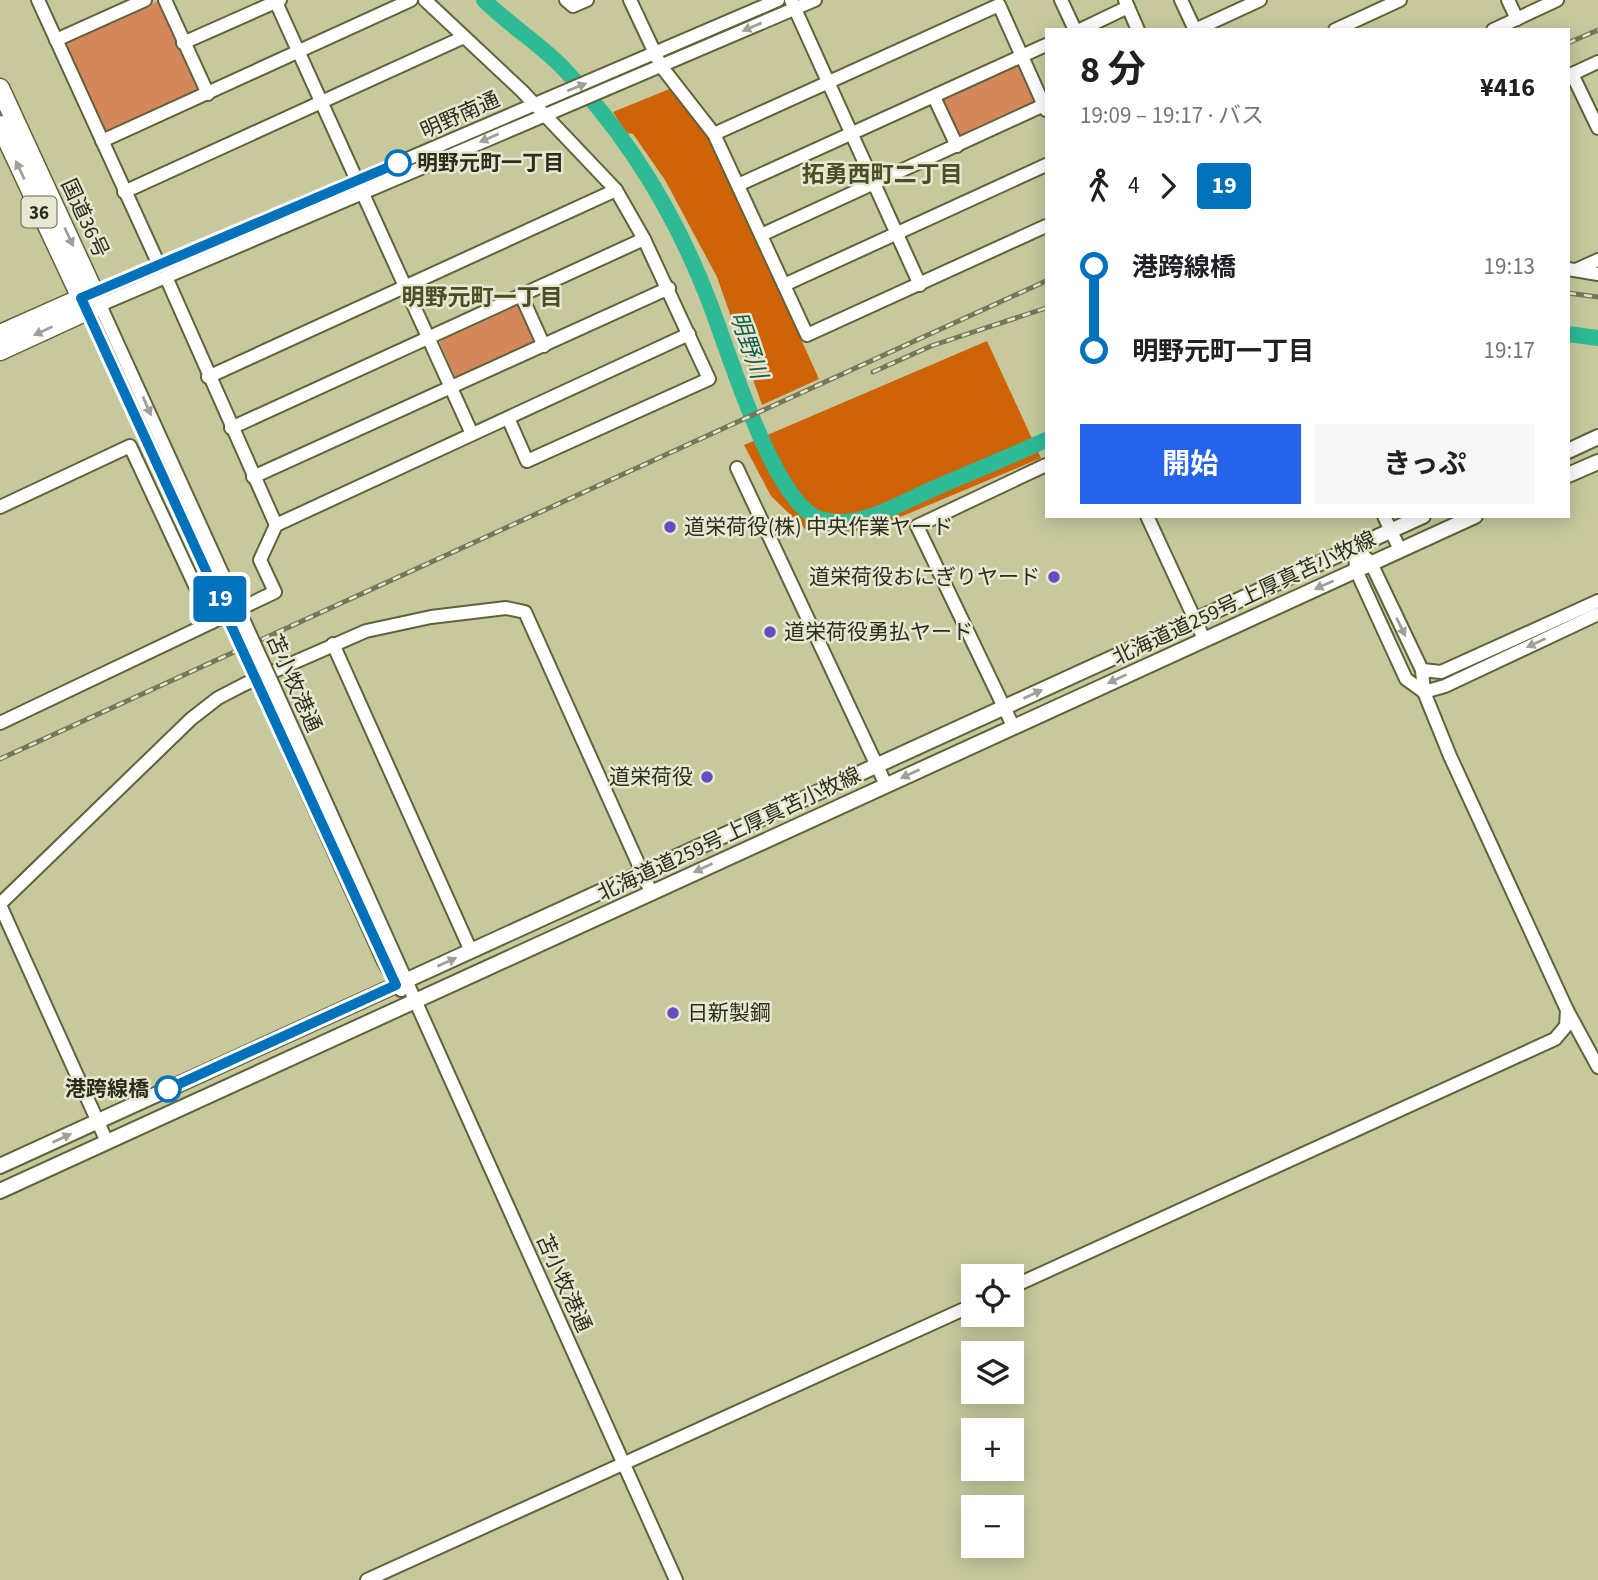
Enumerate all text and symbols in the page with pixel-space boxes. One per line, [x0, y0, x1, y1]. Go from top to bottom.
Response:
one-way arrow [742, 21, 762, 33]
text: 8 分 [1080, 43, 1146, 97]
text: ¥416 [1480, 69, 1535, 106]
one-way arrow [567, 81, 588, 92]
street label: 明野南通 [416, 84, 504, 146]
text: 19:09 – 19:17 · バス [1080, 99, 1264, 132]
one-way arrow [478, 133, 499, 144]
place label: 明野元町一丁目 [417, 148, 564, 178]
marker: 明野元町一丁目 [385, 150, 411, 176]
district label: 拓勇西町二丁目 [802, 158, 963, 191]
one-way arrow [14, 160, 26, 180]
icon: walk [1080, 167, 1118, 205]
icon: forward [1149, 167, 1187, 205]
text: 19 [1211, 168, 1237, 203]
text: 4 [1128, 169, 1139, 202]
street label: 国道36号 [54, 174, 116, 262]
road number: 36 [22, 196, 56, 228]
one-way arrow [63, 227, 75, 247]
text: 港跨線橋 [1132, 249, 1236, 286]
text: 19:13 [1484, 250, 1535, 283]
district label: 明野元町一丁目 [402, 281, 563, 314]
water label: 明野川 [722, 307, 776, 386]
one-way arrow [33, 326, 54, 337]
text: 明野元町一丁目 [1132, 333, 1314, 370]
text: 19:17 [1484, 334, 1535, 367]
one-way arrow [141, 396, 152, 417]
button: 開始 [1080, 424, 1301, 504]
button: きっぷ [1315, 424, 1535, 504]
place label: 道栄荷役(株) 中央作業ヤード [684, 512, 953, 542]
marker: 道栄荷役(株) 中央作業ヤード [662, 519, 678, 535]
street label: 北海道道259号 上厚真苫小牧線 [1107, 524, 1381, 672]
place label: 道栄荷役おにぎりヤード [809, 562, 1040, 592]
marker: 道栄荷役おにぎりヤード [1046, 569, 1062, 585]
line badge: 19 [188, 576, 252, 622]
one-way arrow [1314, 579, 1334, 591]
text: 19 [207, 581, 233, 616]
place label: 道栄荷役勇払ヤード [784, 617, 973, 647]
one-way arrow [1395, 617, 1406, 637]
marker: 道栄荷役勇払ヤード [762, 624, 778, 640]
street label: 苫小牧港通 [259, 629, 329, 737]
one-way arrow [1526, 637, 1546, 649]
one-way arrow [1107, 673, 1127, 685]
one-way arrow [1023, 688, 1043, 700]
street label: 北海道道259号 上厚真苫小牧線 [592, 760, 866, 908]
place label: 道栄荷役 [609, 762, 693, 792]
one-way arrow [900, 768, 920, 780]
marker: 道栄荷役 [699, 769, 715, 785]
one-way arrow [693, 862, 713, 874]
one-way arrow [437, 956, 457, 968]
place label: 日新製鋼 [687, 998, 771, 1028]
marker: 日新製鋼 [665, 1005, 681, 1021]
place label: 港跨線橋 [65, 1074, 149, 1104]
marker: 港跨線橋 [155, 1076, 181, 1102]
one-way arrow [52, 1132, 72, 1144]
street label: 苫小牧港通 [529, 1229, 599, 1337]
map controls [961, 1264, 1024, 1558]
button: locate [961, 1264, 1024, 1327]
button: layers [961, 1341, 1024, 1404]
button: + [961, 1418, 1024, 1481]
button: − [961, 1495, 1024, 1558]

